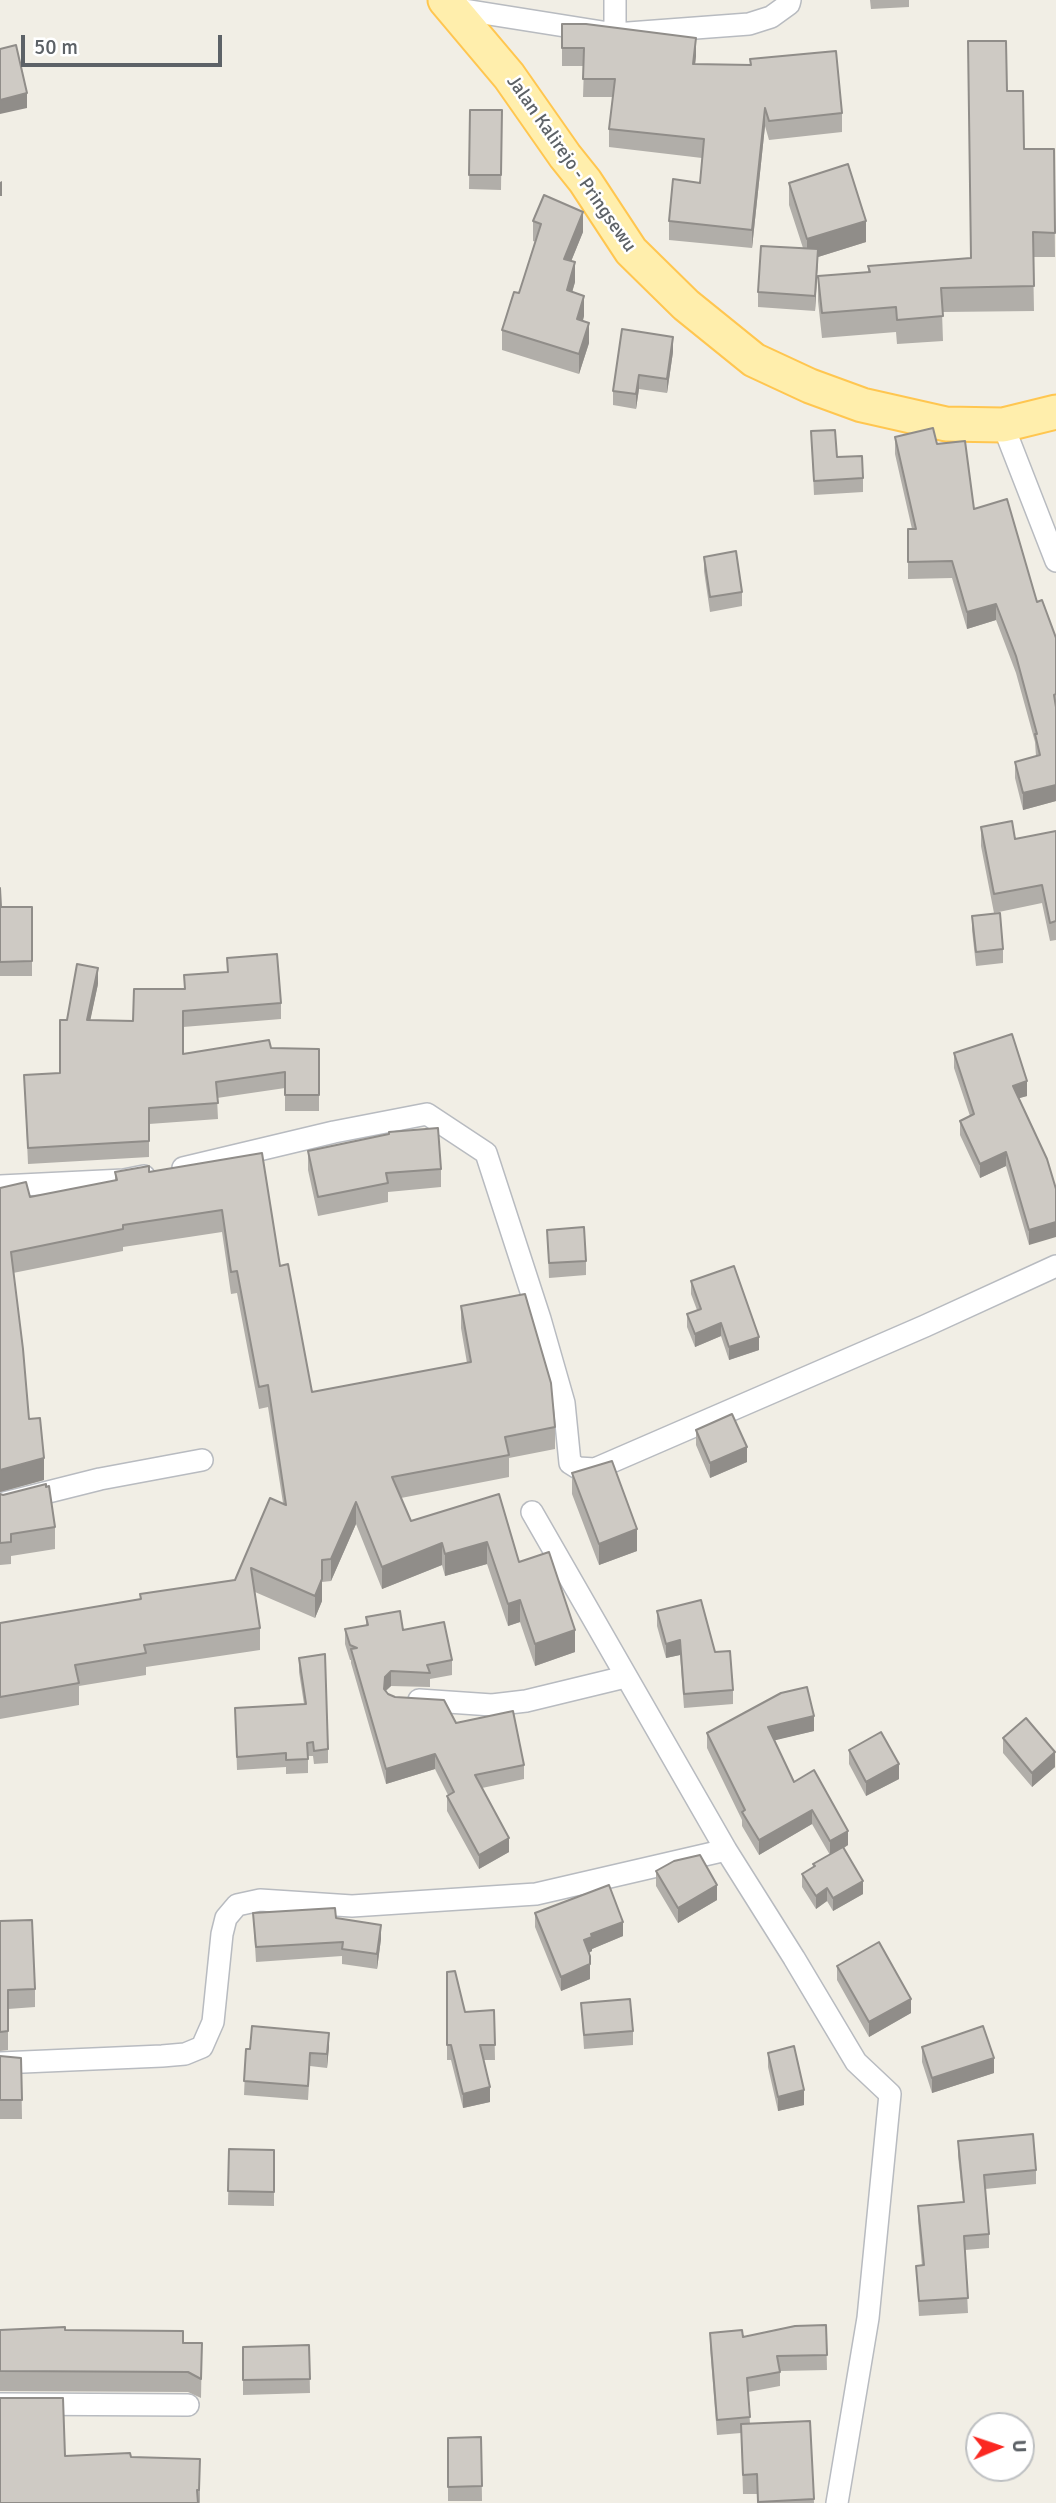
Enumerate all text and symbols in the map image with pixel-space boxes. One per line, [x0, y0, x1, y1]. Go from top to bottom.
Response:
scale bar [24, 21, 226, 65]
text: 50 m [34, 34, 78, 60]
street label: Jalan Kalirejo - Pringsewu [501, 71, 641, 257]
north arrow [965, 2412, 1035, 2482]
text: U [1007, 2440, 1031, 2453]

